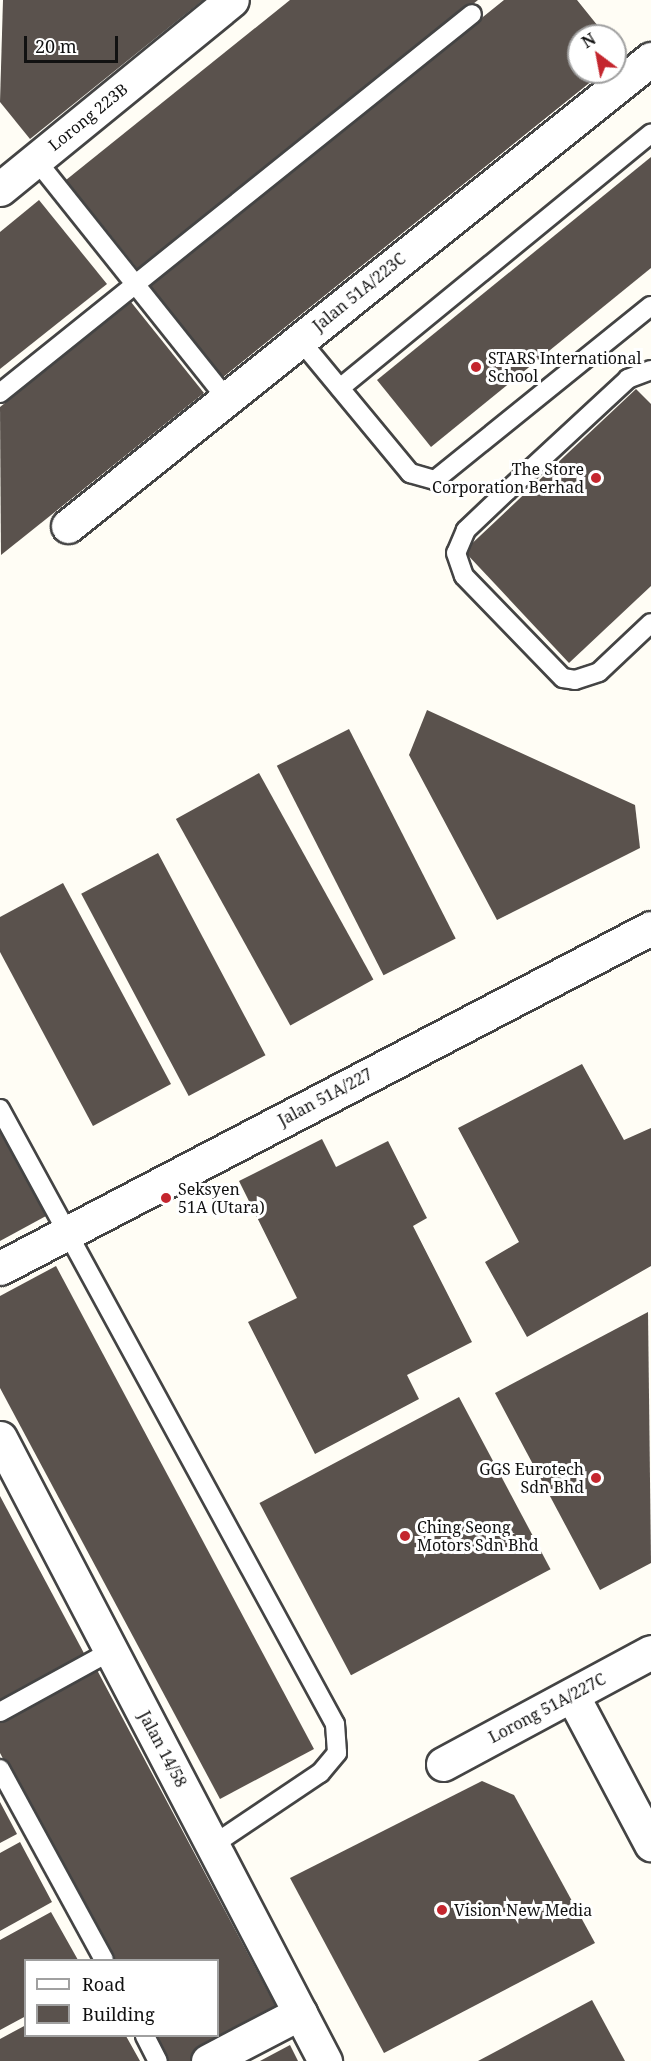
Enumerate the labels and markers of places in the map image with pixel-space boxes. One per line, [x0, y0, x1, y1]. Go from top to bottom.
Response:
place label: STARS International School [488, 348, 641, 386]
marker: STARS International School [469, 360, 483, 374]
place label: The Store Corporation Berhad [432, 459, 584, 497]
marker: The Store Corporation Berhad [589, 471, 603, 485]
place label: Seksyen 51A (Utara) [178, 1179, 265, 1217]
marker: Seksyen 51A (Utara) [159, 1191, 173, 1205]
place label: GGS Eurotech Sdn Bhd [479, 1459, 584, 1497]
marker: GGS Eurotech Sdn Bhd [589, 1471, 603, 1485]
place label: Ching Seong Motors Sdn Bhd [417, 1517, 538, 1555]
marker: Ching Seong Motors Sdn Bhd [398, 1529, 412, 1543]
place label: Vision New Media [454, 1900, 592, 1920]
marker: Vision New Media [435, 1903, 449, 1917]

